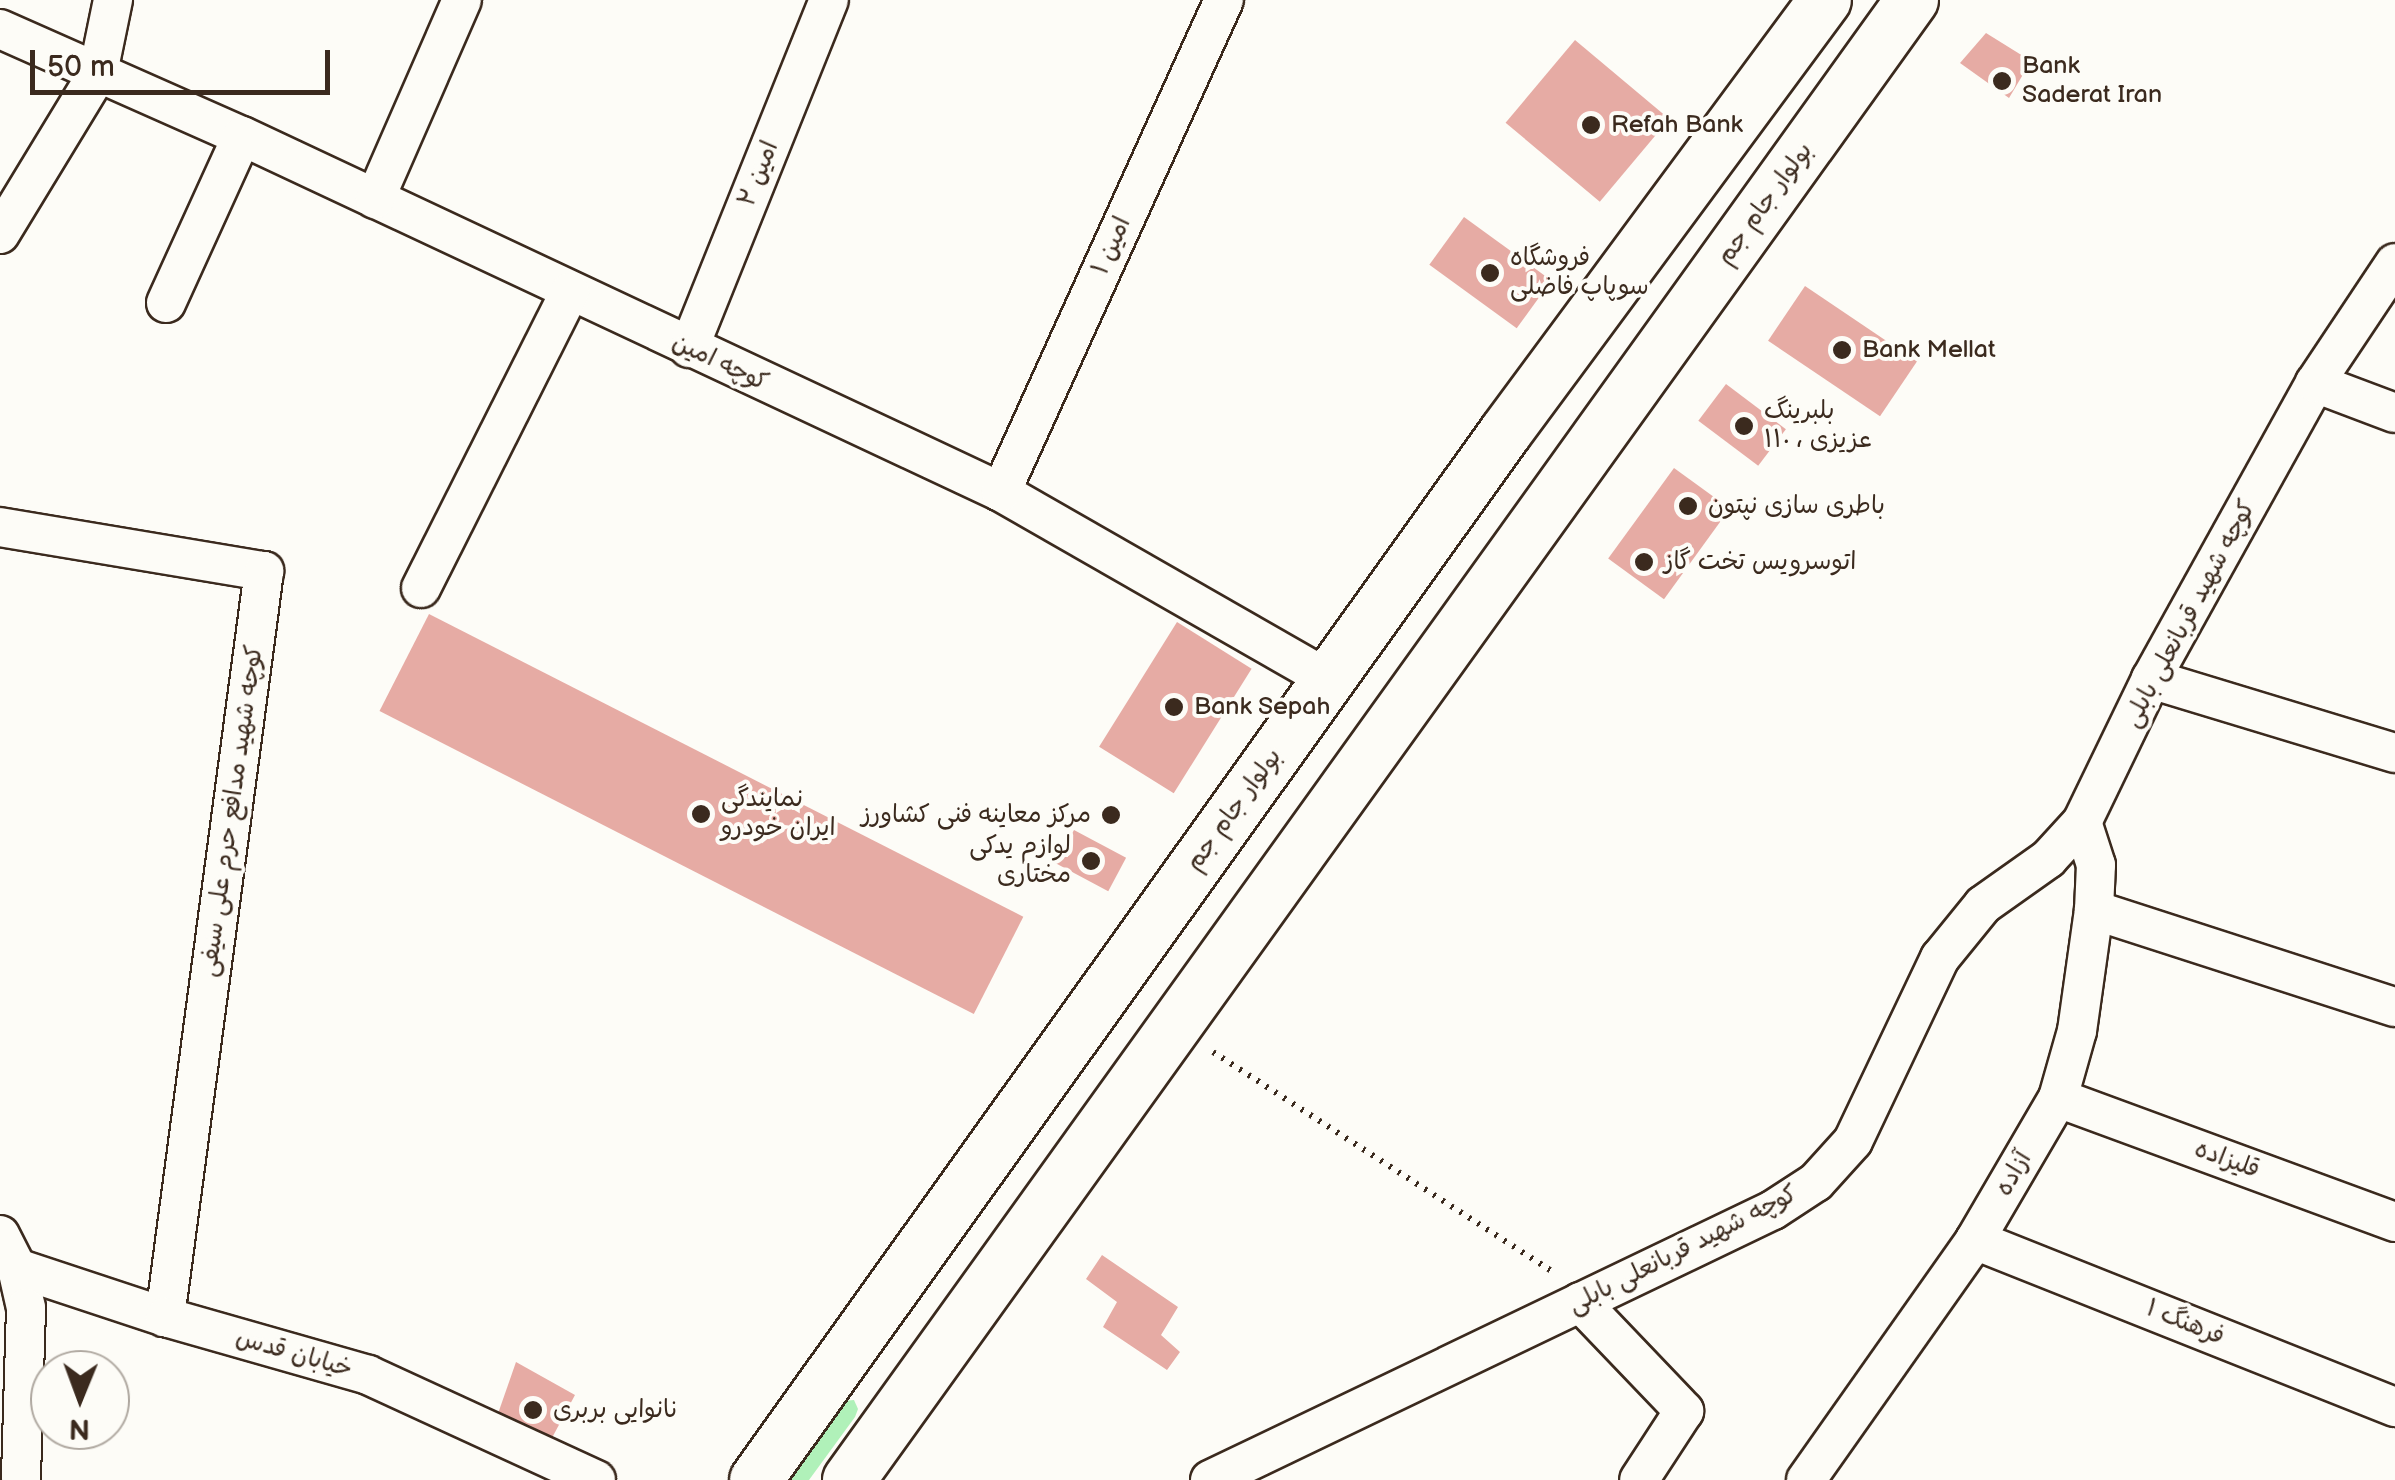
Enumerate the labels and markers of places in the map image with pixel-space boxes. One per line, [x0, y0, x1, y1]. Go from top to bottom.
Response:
place label: Bank Saderat Iran [2022, 52, 2162, 111]
marker: Bank Saderat Iran [1991, 70, 2013, 92]
place label: Refah Bank [1611, 110, 1743, 140]
marker: Refah Bank [1580, 114, 1602, 136]
place label: فروشگاه سوپاپ فاضلی [1510, 244, 1649, 303]
marker: فروشگاه سوپاپ فاضلی [1479, 262, 1501, 284]
place label: Bank Mellat [1862, 335, 1996, 365]
marker: Bank Mellat [1831, 339, 1853, 361]
place label: بلبرینگ ۱۱۰ ، عزیزی [1764, 397, 1872, 456]
marker: بلبرینگ ۱۱۰ ، عزیزی [1733, 415, 1755, 437]
place label: باطری سازی نپتون [1708, 491, 1885, 521]
marker: باطری سازی نپتون [1677, 495, 1699, 517]
place label: اتوسرویس تخت گاز [1664, 547, 1856, 577]
marker: اتوسرویس تخت گاز [1633, 551, 1655, 573]
place label: Bank Sepah [1194, 692, 1331, 722]
marker: Bank Sepah [1163, 696, 1185, 718]
place label: نمایندگی ایران خودرو [721, 785, 836, 844]
place label: مرکز معاینه فنی کشاورز [861, 800, 1091, 830]
marker: نمایندگی ایران خودرو [690, 803, 712, 825]
marker: مرکز معاینه فنی کشاورز [1100, 804, 1122, 826]
place label: لوازم یدکی مختاری [969, 832, 1071, 891]
marker: لوازم یدکی مختاری [1080, 850, 1102, 872]
place label: نانوایی بربری [553, 1395, 678, 1425]
marker: نانوایی بربری [522, 1399, 544, 1421]

